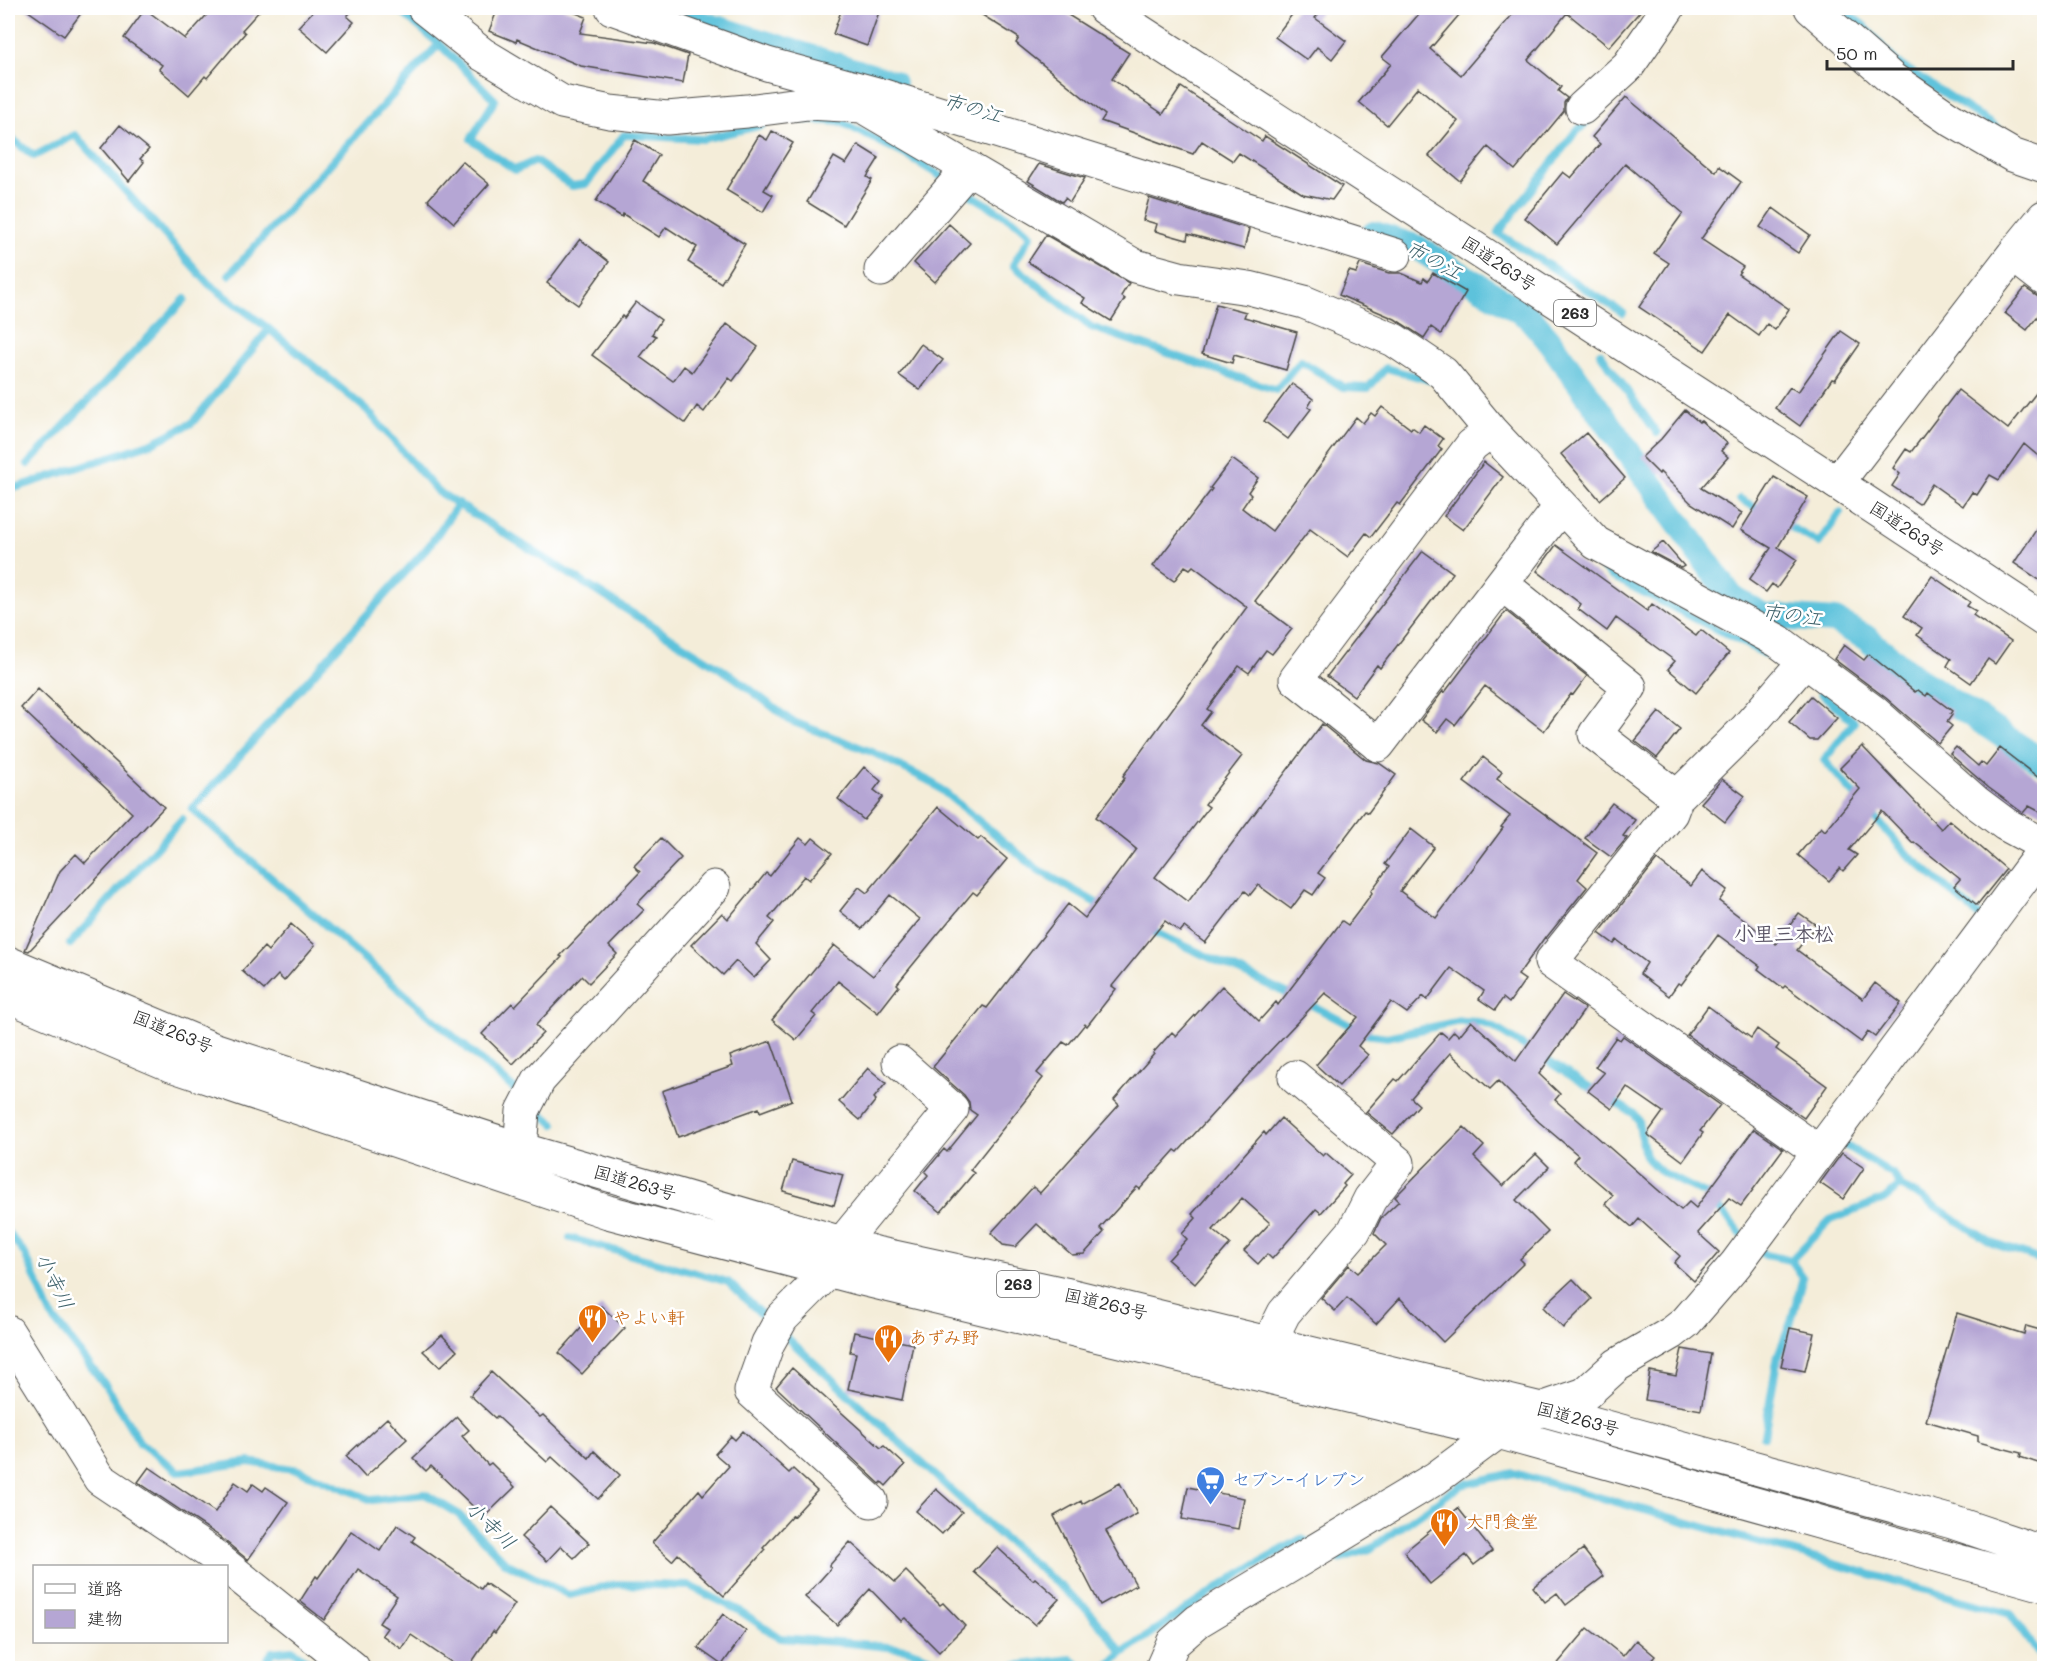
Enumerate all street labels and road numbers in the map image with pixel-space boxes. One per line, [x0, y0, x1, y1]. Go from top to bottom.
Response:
street label: 国道263号 [1457, 230, 1542, 296]
road number: 263 [1554, 300, 1596, 326]
street label: 国道263号 [1865, 495, 1950, 561]
street label: 国道263号 [129, 1004, 217, 1058]
street label: 国道263号 [591, 1159, 680, 1205]
road number: 263 [997, 1271, 1039, 1297]
street label: 国道263号 [1062, 1282, 1151, 1324]
street label: 国道263号 [1534, 1395, 1623, 1441]

